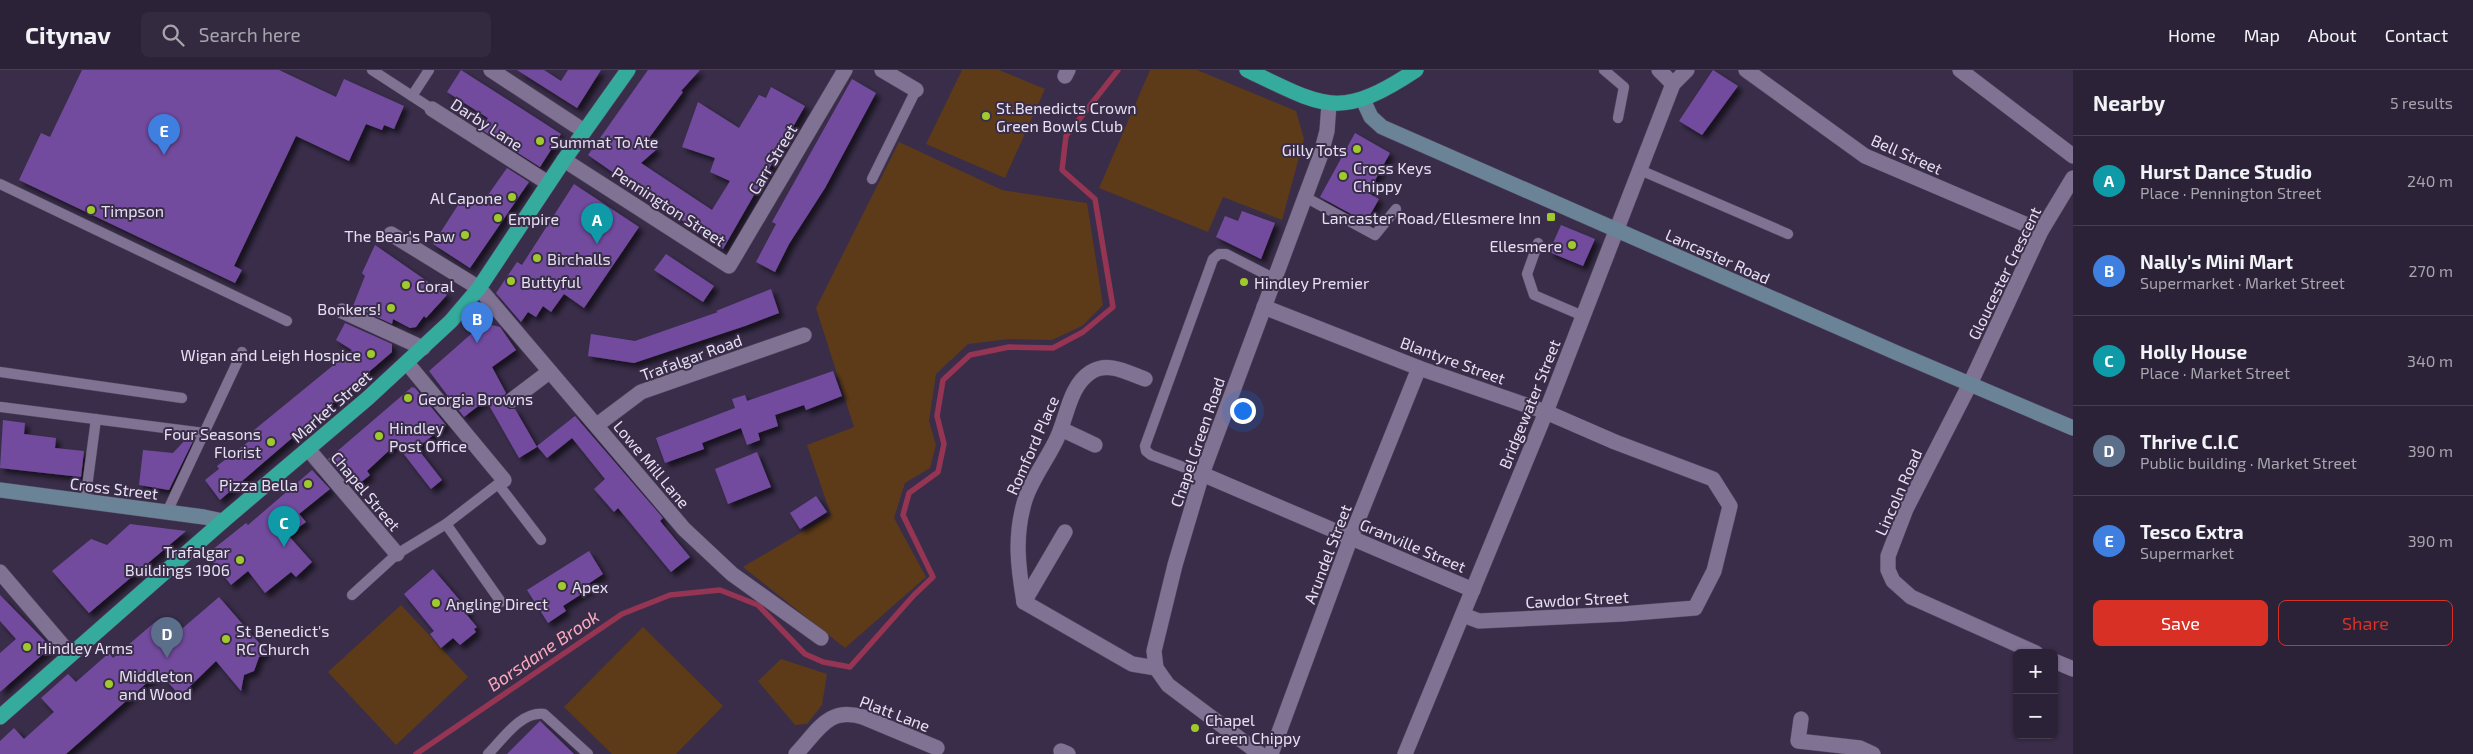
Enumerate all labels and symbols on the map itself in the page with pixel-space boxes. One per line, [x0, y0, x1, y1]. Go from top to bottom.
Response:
street label: Darby Lane [448, 94, 526, 154]
place label: St.Benedicts Crown Green Bowls Club [996, 98, 1137, 135]
marker: St.Benedicts Crown Green Bowls Club [980, 110, 992, 122]
pin: E [148, 114, 180, 155]
street label: Carr Street [744, 120, 800, 198]
street label: Bell Street [1869, 130, 1945, 178]
place label: Summat To Ate [550, 132, 658, 151]
marker: Summat To Ate [534, 135, 546, 147]
place label: Gilly Tots [1282, 140, 1347, 159]
marker: Gilly Tots [1351, 143, 1363, 155]
place label: Cross Keys Chippy [1353, 158, 1432, 195]
street label: Pennington Street [609, 162, 729, 250]
marker: Cross Keys Chippy [1337, 170, 1349, 182]
place label: Al Capone [430, 188, 502, 207]
marker: Al Capone [506, 191, 518, 203]
place label: Timpson [101, 201, 164, 220]
pin: A [581, 203, 613, 244]
street label: Gloucester Crescent [1964, 203, 2044, 343]
marker: Timpson [85, 204, 97, 216]
place label: Lancaster Road/Ellesmere Inn [1322, 208, 1541, 227]
place label: Empire [508, 209, 559, 228]
marker: Lancaster Road/Ellesmere Inn [1545, 211, 1557, 223]
marker: Empire [492, 212, 504, 224]
street label: Lancaster Road [1663, 224, 1773, 288]
place label: The Bear's Paw [344, 226, 455, 245]
marker: The Bear's Paw [459, 229, 471, 241]
place label: Ellesmere [1489, 236, 1562, 255]
marker: Ellesmere [1566, 239, 1578, 251]
place label: Birchalls [547, 249, 611, 268]
marker: Birchalls [531, 252, 543, 264]
place label: Buttyful [521, 272, 581, 291]
place label: Hindley Premier [1254, 273, 1370, 292]
marker: Buttyful [505, 275, 517, 287]
place label: Coral [416, 276, 454, 295]
marker: Hindley Premier [1238, 276, 1250, 288]
marker: Coral [400, 279, 412, 291]
place label: Bonkers! [317, 299, 381, 318]
marker: Bonkers! [385, 302, 397, 314]
pin: B [461, 302, 493, 343]
street label: Trafalgar Road [638, 330, 744, 384]
street label: Blantyre Street [1398, 332, 1508, 388]
street label: Bridgewater Street [1494, 337, 1564, 471]
place label: Wigan and Leigh Hospice [181, 345, 361, 364]
marker: Wigan and Leigh Hospice [365, 348, 377, 360]
street label: Market Street [287, 366, 375, 446]
street label: Chapel Green Road [1166, 375, 1228, 509]
place label: Georgia Browns [418, 389, 533, 408]
marker: Georgia Browns [402, 392, 414, 404]
street label: Romford Place [1002, 393, 1062, 497]
your location [1230, 398, 1256, 424]
street label: Lowe Mill Lane [610, 416, 694, 512]
place label: Hindley Post Office [389, 418, 467, 455]
place label: Four Seasons Florist [164, 424, 261, 461]
marker: Hindley Post Office [373, 430, 385, 442]
marker: Four Seasons Florist [265, 436, 277, 448]
street label: Lincoln Road [1870, 446, 1926, 538]
street label: Chapel Street [327, 448, 405, 534]
street label: Cross Street [69, 473, 159, 503]
place label: Pizza Bella [219, 475, 298, 494]
marker: Pizza Bella [302, 478, 314, 490]
street label: Arundel Street [1299, 502, 1355, 606]
pin: C [268, 506, 300, 547]
street label: Granville Street [1357, 514, 1469, 576]
place label: Trafalgar Buildings 1906 [125, 542, 231, 579]
marker: Trafalgar Buildings 1906 [234, 554, 246, 566]
place label: Apex [572, 577, 609, 596]
marker: Apex [556, 580, 568, 592]
street label: Cawdor Street [1525, 587, 1629, 611]
place label: Angling Direct [446, 594, 548, 613]
marker: Angling Direct [430, 597, 442, 609]
water label: Borsdane Brook [483, 605, 603, 695]
pin: D [151, 617, 183, 658]
place label: St Benedict's RC Church [236, 621, 329, 658]
marker: St Benedict's RC Church [220, 633, 232, 645]
place label: Hindley Arms [37, 638, 133, 657]
marker: Hindley Arms [21, 641, 33, 653]
place label: Middleton and Wood [119, 666, 193, 703]
marker: Middleton and Wood [103, 678, 115, 690]
street label: Platt Lane [857, 691, 933, 735]
place label: Chapel Green Chippy [1205, 710, 1301, 747]
marker: Chapel Green Chippy [1189, 722, 1201, 734]

